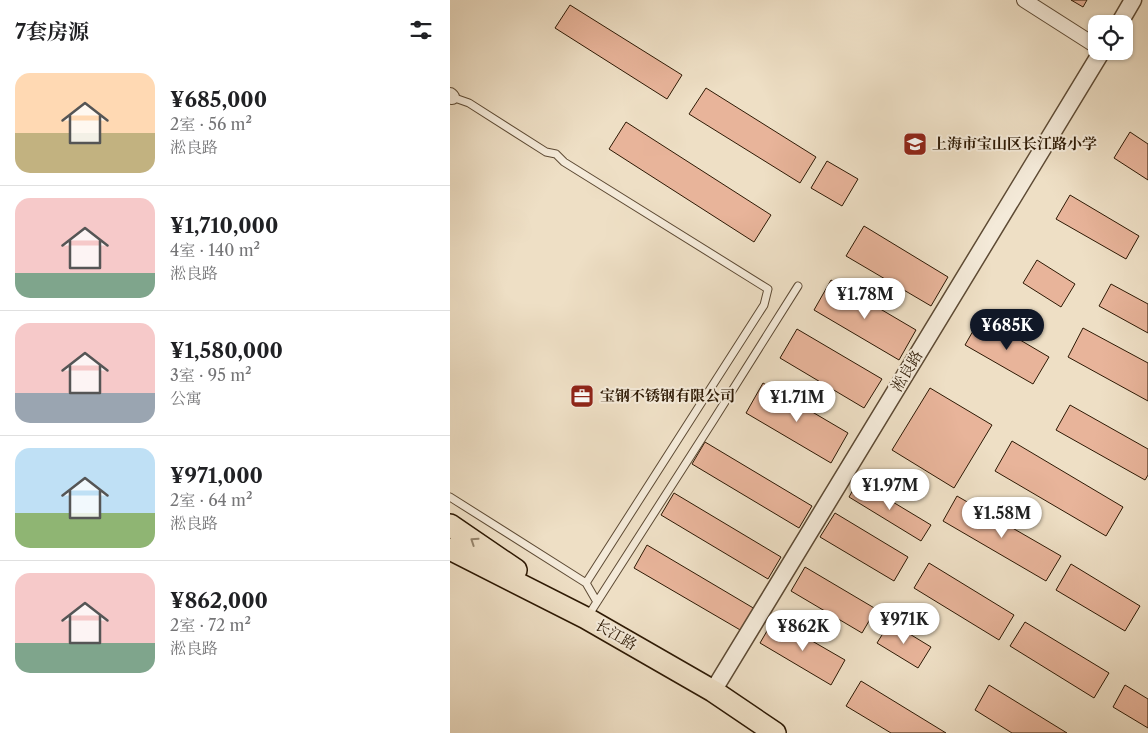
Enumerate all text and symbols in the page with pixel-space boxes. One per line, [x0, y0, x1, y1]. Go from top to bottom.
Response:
map controls [1088, 15, 1133, 60]
button: locate [1088, 15, 1133, 60]
icon: filters [407, 16, 435, 44]
text: 7套房源 [15, 19, 89, 44]
text: ¥685,000 [170, 87, 267, 112]
icon: home [55, 93, 115, 153]
text: 2室 · 56 m² [170, 114, 252, 134]
school or university icon: 上海市宝山区长江路小学 [902, 131, 928, 157]
place label: 上海市宝山区长江路小学 [932, 134, 1097, 153]
text: 淞良路 [170, 137, 218, 157]
text: ¥1,710,000 [170, 213, 278, 238]
icon: home [55, 218, 115, 278]
text: 4室 · 140 m² [170, 240, 260, 260]
text: 淞良路 [170, 263, 218, 283]
pin: ¥1.78M [824, 278, 906, 320]
text: ¥1.78M [836, 284, 894, 304]
pin: ¥685K [972, 308, 1042, 351]
text: ¥685K [981, 315, 1033, 335]
text: ¥1,580,000 [170, 338, 283, 363]
icon: home [55, 343, 115, 403]
street label: 淞良路 [887, 347, 926, 395]
text: 3室 · 95 m² [170, 365, 252, 385]
pin: ¥1.71M [756, 380, 838, 423]
office icon: 宝钢不锈钢有限公司 [569, 383, 595, 409]
place label: 宝钢不锈钢有限公司 [600, 386, 735, 405]
text: ¥1.71M [770, 387, 824, 407]
text: 公寓 [170, 388, 202, 408]
text: ¥971,000 [170, 463, 263, 488]
icon: home [55, 468, 115, 528]
pin: ¥1.97M [849, 468, 931, 511]
text: ¥1.97M [861, 475, 919, 495]
text: 2室 · 64 m² [170, 490, 253, 510]
pin: ¥1.58M [961, 496, 1043, 539]
text: ¥1.58M [973, 503, 1031, 523]
text: 淞良路 [170, 513, 218, 533]
one-way arrow [470, 538, 479, 548]
text: ¥862,000 [170, 588, 268, 613]
icon: home [55, 593, 115, 653]
pin: ¥971K [869, 602, 939, 645]
text: ¥971K [880, 609, 928, 629]
pin: ¥862K [768, 610, 838, 652]
text: 2室 · 72 m² [170, 615, 251, 635]
street label: 长江路 [592, 615, 640, 654]
text: ¥862K [777, 616, 829, 636]
text: 淞良路 [170, 638, 218, 658]

